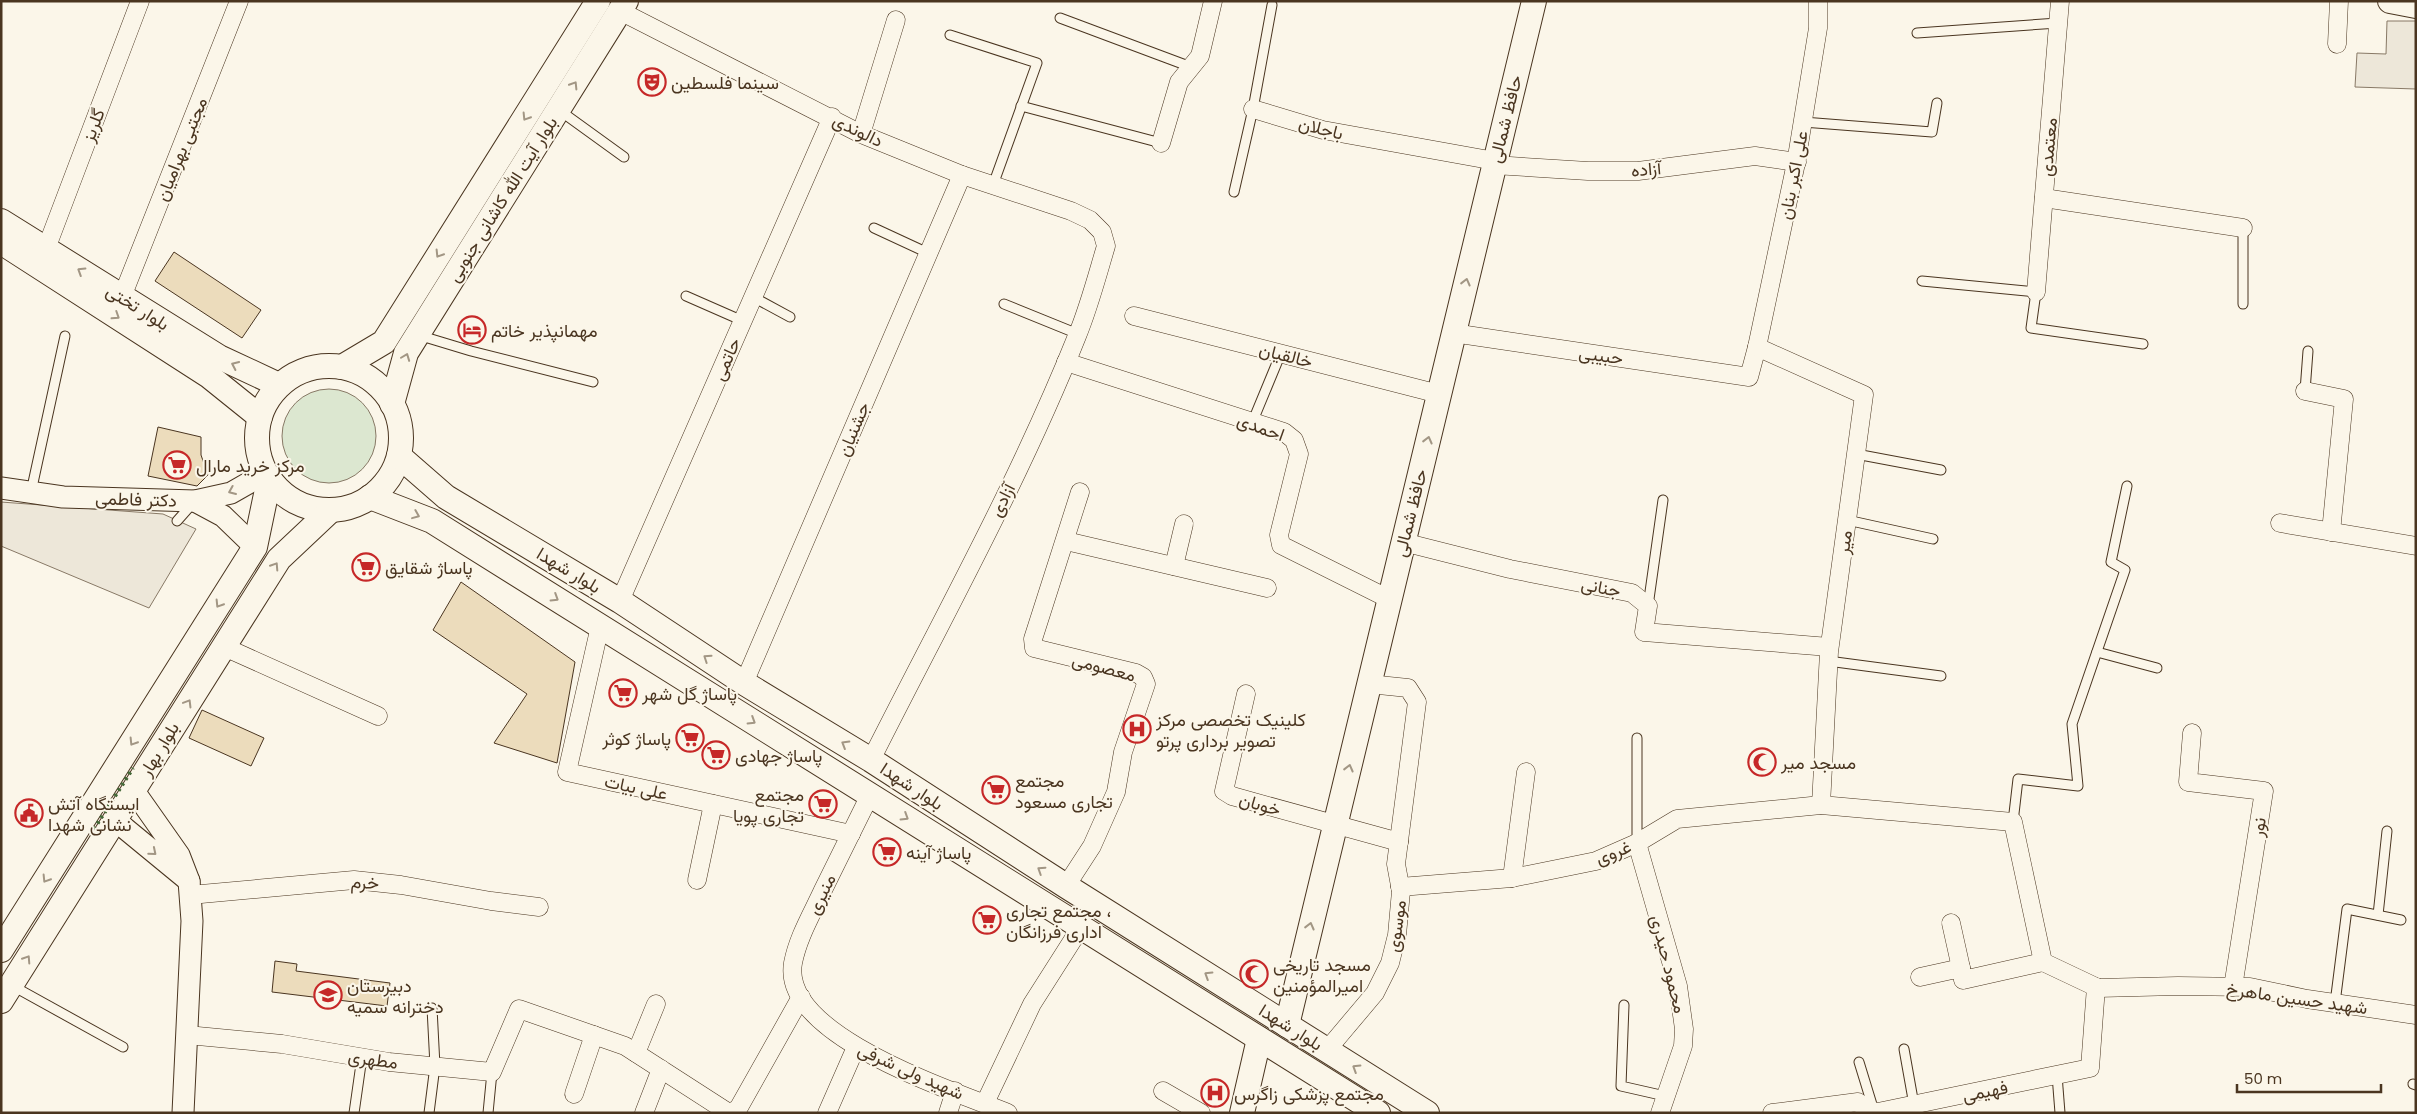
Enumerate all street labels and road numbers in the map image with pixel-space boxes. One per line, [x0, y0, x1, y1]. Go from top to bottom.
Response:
street label: حافظ شمالی [1482, 72, 1528, 166]
street label: مجتبی بهرامیان [149, 93, 213, 205]
street label: گلریز [75, 105, 111, 146]
street label: دالوندی [829, 107, 887, 153]
street label: باجلان [1296, 110, 1346, 146]
street label: بلوار آیت الله کاشانی جنوبی [441, 111, 563, 287]
street label: معتمدی [2033, 117, 2063, 177]
street label: علی اکبر بنان [1772, 128, 1814, 222]
street label: آزاده [1630, 155, 1664, 183]
street label: بلوار تختی [102, 278, 174, 336]
street label: حاتمی [706, 334, 746, 384]
street label: خالقیان [1257, 336, 1315, 374]
street label: حبیبی [1577, 340, 1625, 370]
street label: جشنیان [830, 398, 876, 460]
street label: احمدی [1234, 407, 1288, 447]
street label: حافظ شمالی [1387, 466, 1433, 560]
street label: آزادی [983, 477, 1022, 521]
street label: دکتر فاطمی [95, 485, 177, 513]
street label: میر [1830, 529, 1858, 556]
street label: بلوار شهدا [532, 541, 606, 599]
street label: جنانی [1579, 571, 1623, 603]
street label: معصومی [1069, 647, 1139, 687]
street label: بلوار بهار [132, 717, 185, 782]
street label: بلوار شهدا [875, 756, 949, 816]
street label: علی بیات [602, 768, 670, 806]
street label: خوبان [1236, 786, 1284, 822]
street label: نور [2244, 816, 2272, 839]
street label: غروی [1591, 834, 1635, 870]
street label: خرم [350, 869, 380, 895]
street label: منیری [800, 869, 842, 919]
street label: موسوی [1380, 898, 1412, 954]
street label: محمود حیدری [1645, 912, 1693, 1016]
street label: شهید حسین ماهرخ [2225, 976, 2369, 1020]
street label: بلوار شهدا [1254, 998, 1328, 1056]
street label: شهید ولی شرفی [854, 1036, 968, 1106]
street label: مطهری [346, 1043, 400, 1075]
street label: فهیمی [1960, 1074, 2010, 1108]

